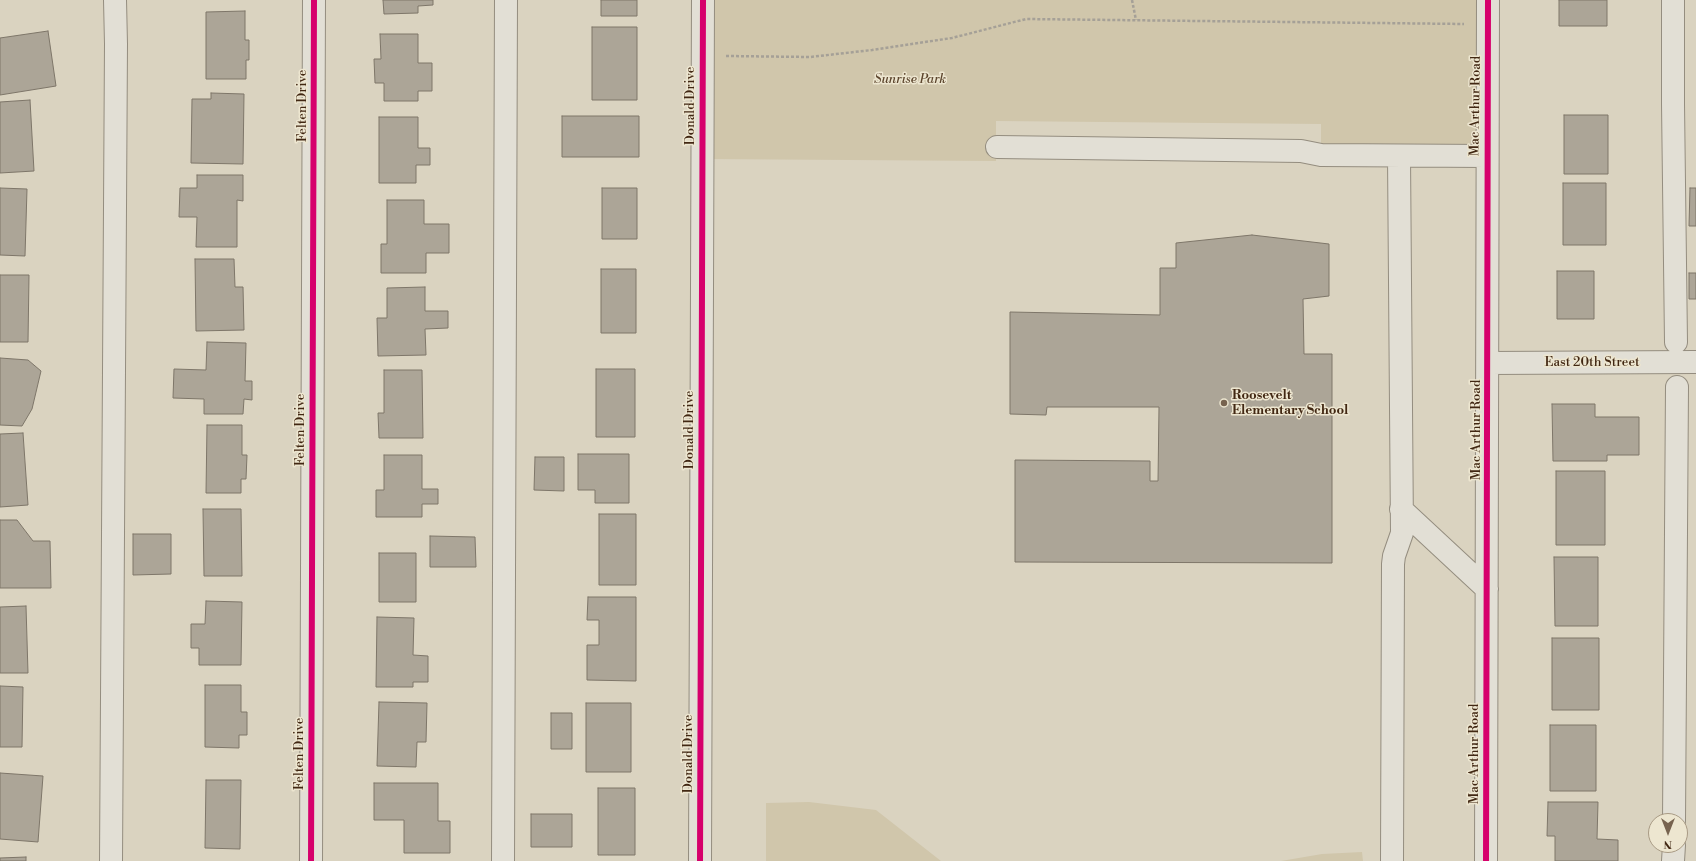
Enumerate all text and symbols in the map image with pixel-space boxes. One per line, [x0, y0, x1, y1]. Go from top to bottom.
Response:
street label: Mac Arthur Road [1467, 56, 1485, 156]
street label: Donald Drive [683, 67, 699, 145]
street label: Felten Drive [295, 70, 311, 142]
park label: Sunrise Park [874, 72, 946, 88]
street label: East 20th Street [1544, 355, 1640, 371]
street label: Mac Arthur Road [1469, 380, 1485, 480]
place label: Roosevelt Elementary School [1232, 388, 1348, 419]
street label: Donald Drive [682, 391, 698, 469]
street label: Felten Drive [293, 394, 309, 466]
marker: Roosevelt Elementary School [1219, 398, 1229, 408]
street label: Mac Arthur Road [1467, 704, 1483, 804]
street label: Donald Drive [681, 715, 697, 793]
street label: Felten Drive [292, 718, 308, 790]
north arrow [1648, 813, 1688, 853]
text: N [1664, 837, 1672, 851]

